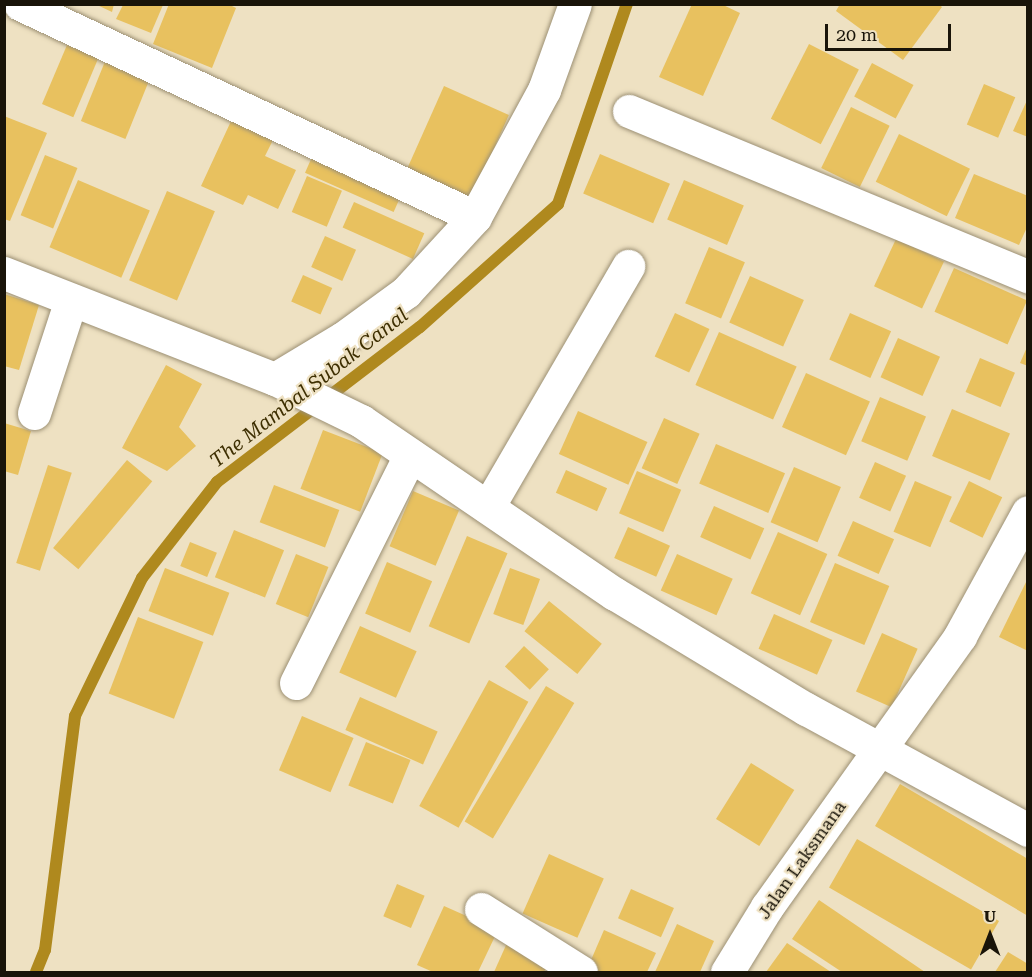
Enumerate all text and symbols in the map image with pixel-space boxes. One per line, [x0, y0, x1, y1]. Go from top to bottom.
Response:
scale bar [828, 12, 954, 50]
text: 20 m [836, 24, 877, 45]
water label: The Mambal Subak Canal [205, 303, 413, 473]
street label: Jalan Laksmana [753, 797, 851, 923]
north arrow [960, 905, 1020, 965]
text: U [984, 907, 996, 926]

